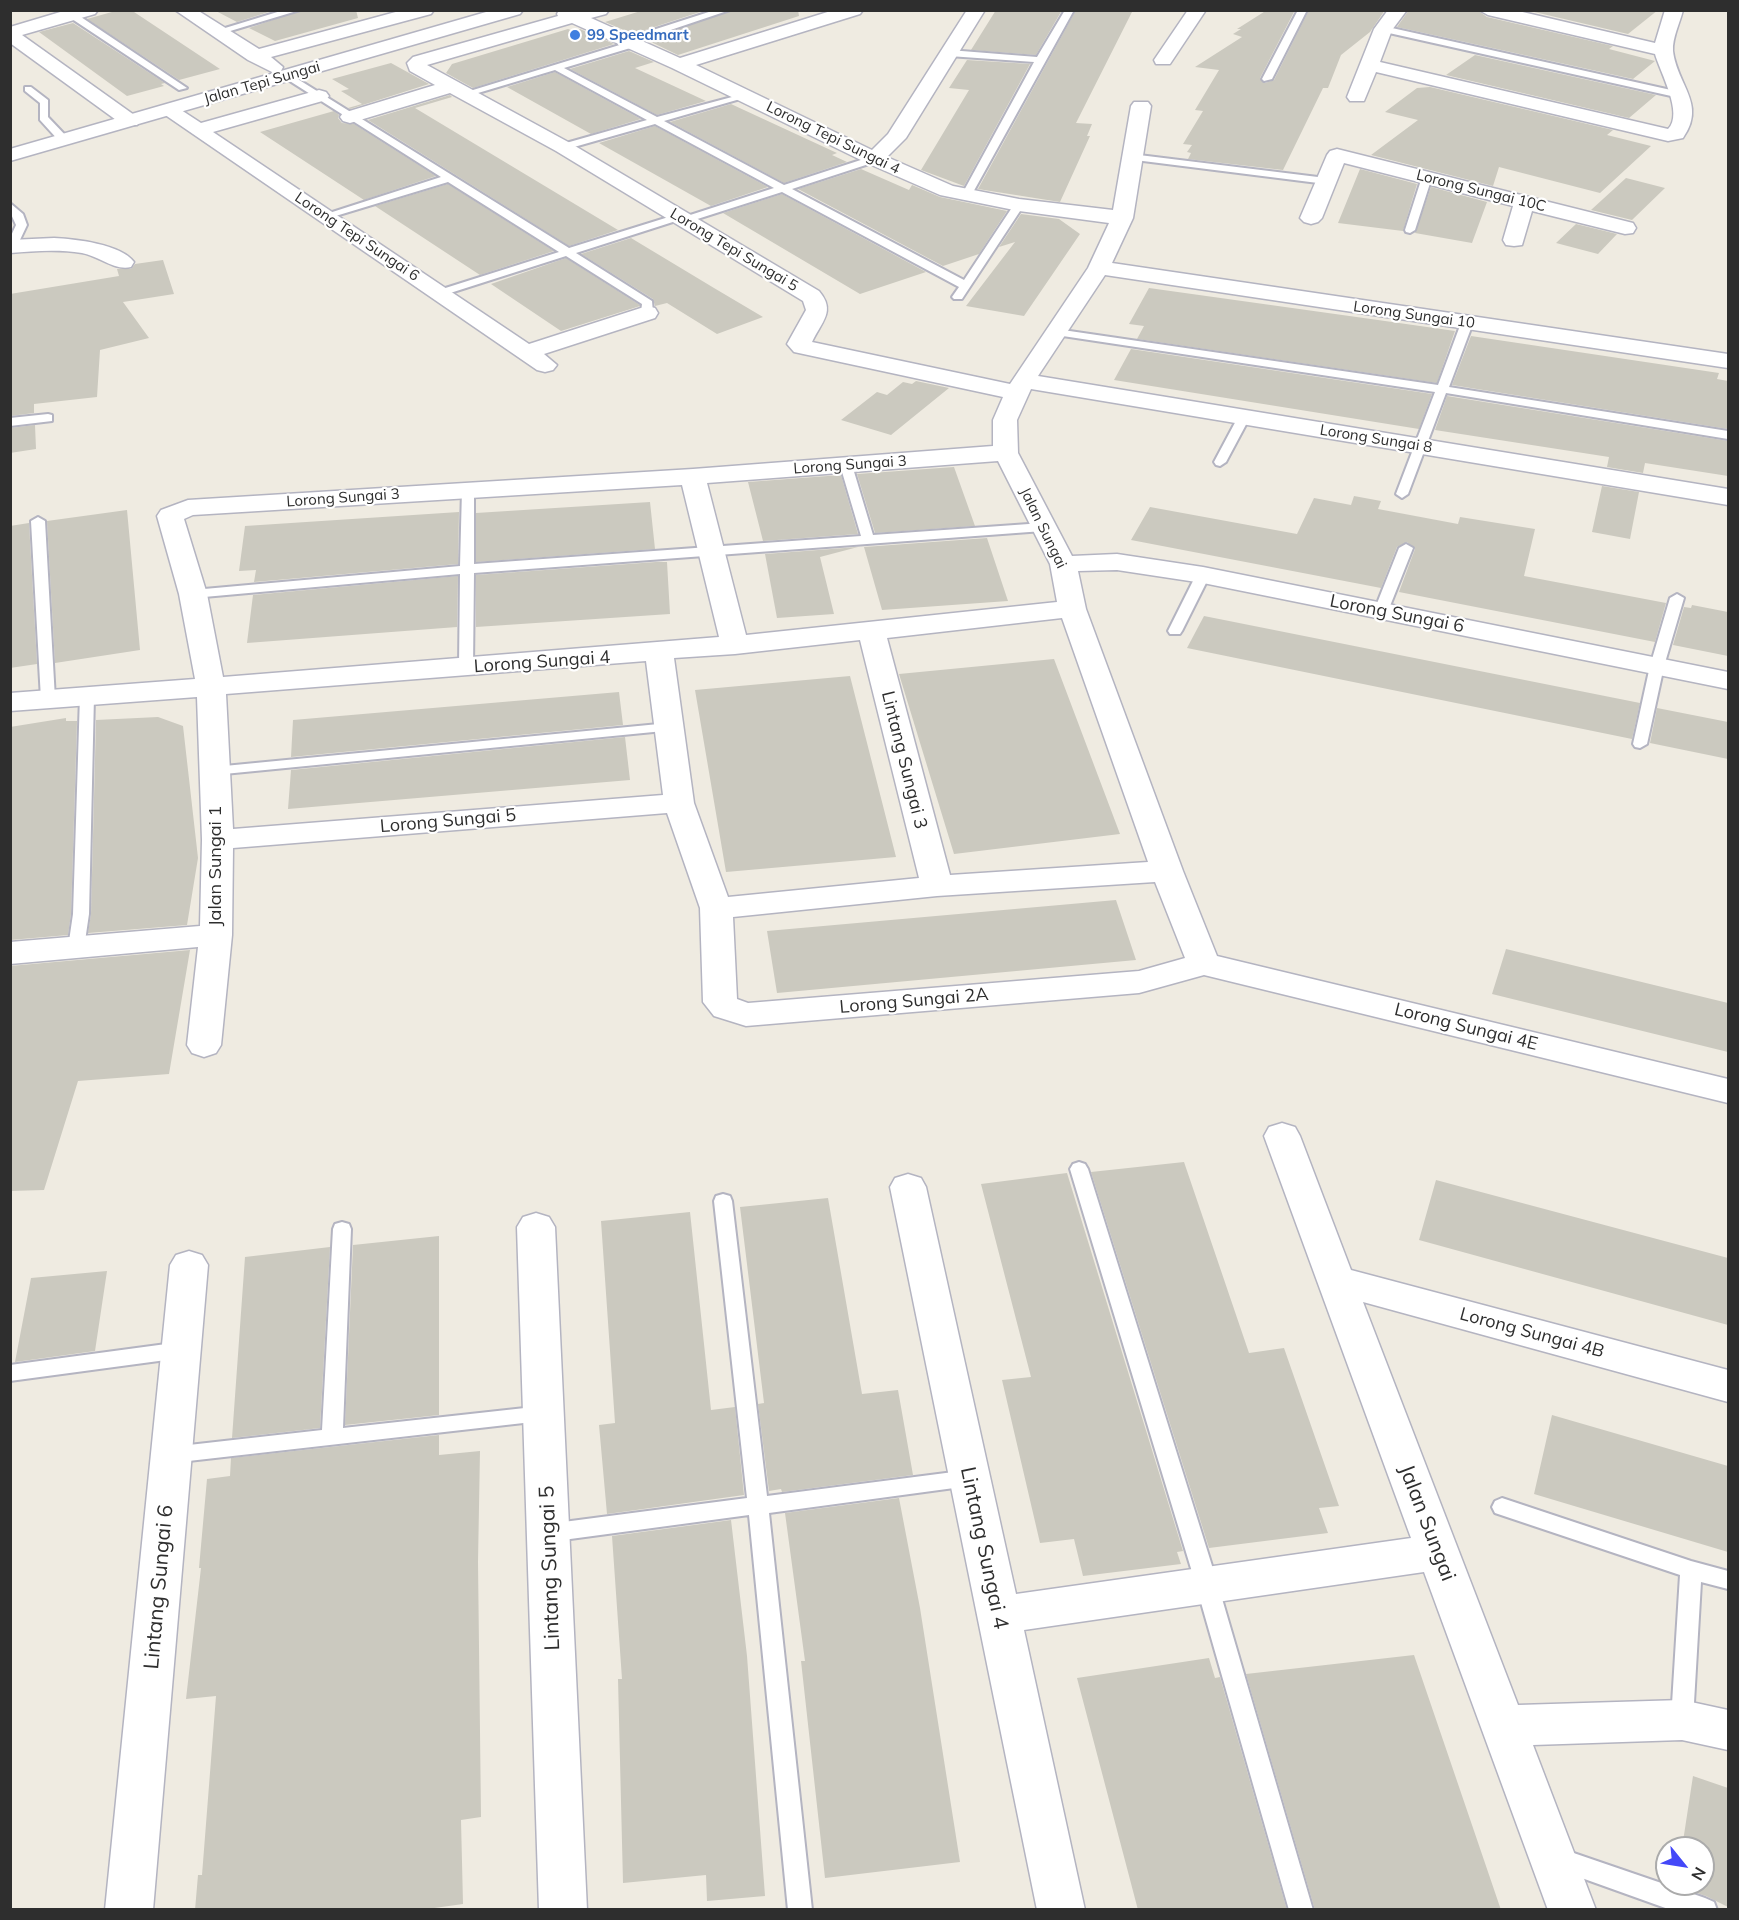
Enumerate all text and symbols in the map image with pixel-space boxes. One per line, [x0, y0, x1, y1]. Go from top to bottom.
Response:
place label: 99 Speedmart [587, 26, 689, 44]
marker: 99 Speedmart [568, 28, 582, 42]
street label: Jalan Tepi Sungai [202, 58, 322, 108]
street label: Lorong Tepi Sungai 4 [763, 98, 903, 178]
street label: Lorong Sungai 10C [1414, 166, 1548, 216]
street label: Lorong Tepi Sungai 6 [291, 189, 423, 285]
street label: Lorong Tepi Sungai 5 [667, 205, 801, 295]
street label: Lorong Sungai 10 [1352, 298, 1476, 332]
street label: Lorong Sungai 8 [1318, 421, 1434, 457]
street label: Lorong Sungai 3 [793, 452, 907, 478]
street label: Lorong Sungai 3 [286, 485, 400, 511]
street label: Jalan Sungai [1016, 485, 1070, 571]
street label: Lorong Sungai 6 [1328, 590, 1466, 638]
street label: Lorong Sungai 4 [473, 646, 611, 678]
street label: Lintang Sungai 3 [876, 689, 932, 831]
street label: Lorong Sungai 5 [379, 804, 517, 838]
street label: Jalan Sungai 1 [205, 806, 227, 926]
street label: Lorong Sungai 2A [839, 984, 989, 1018]
street label: Lorong Sungai 4E [1392, 999, 1540, 1055]
street label: Lorong Sungai 4B [1457, 1303, 1607, 1363]
street label: Jalan Sungai [1393, 1461, 1461, 1585]
street label: Lintang Sungai 4 [955, 1465, 1013, 1631]
street label: Lintang Sungai 5 [535, 1485, 565, 1651]
street label: Lintang Sungai 6 [139, 1504, 179, 1670]
north arrow [1655, 1836, 1715, 1896]
text: N [1687, 1864, 1711, 1884]

